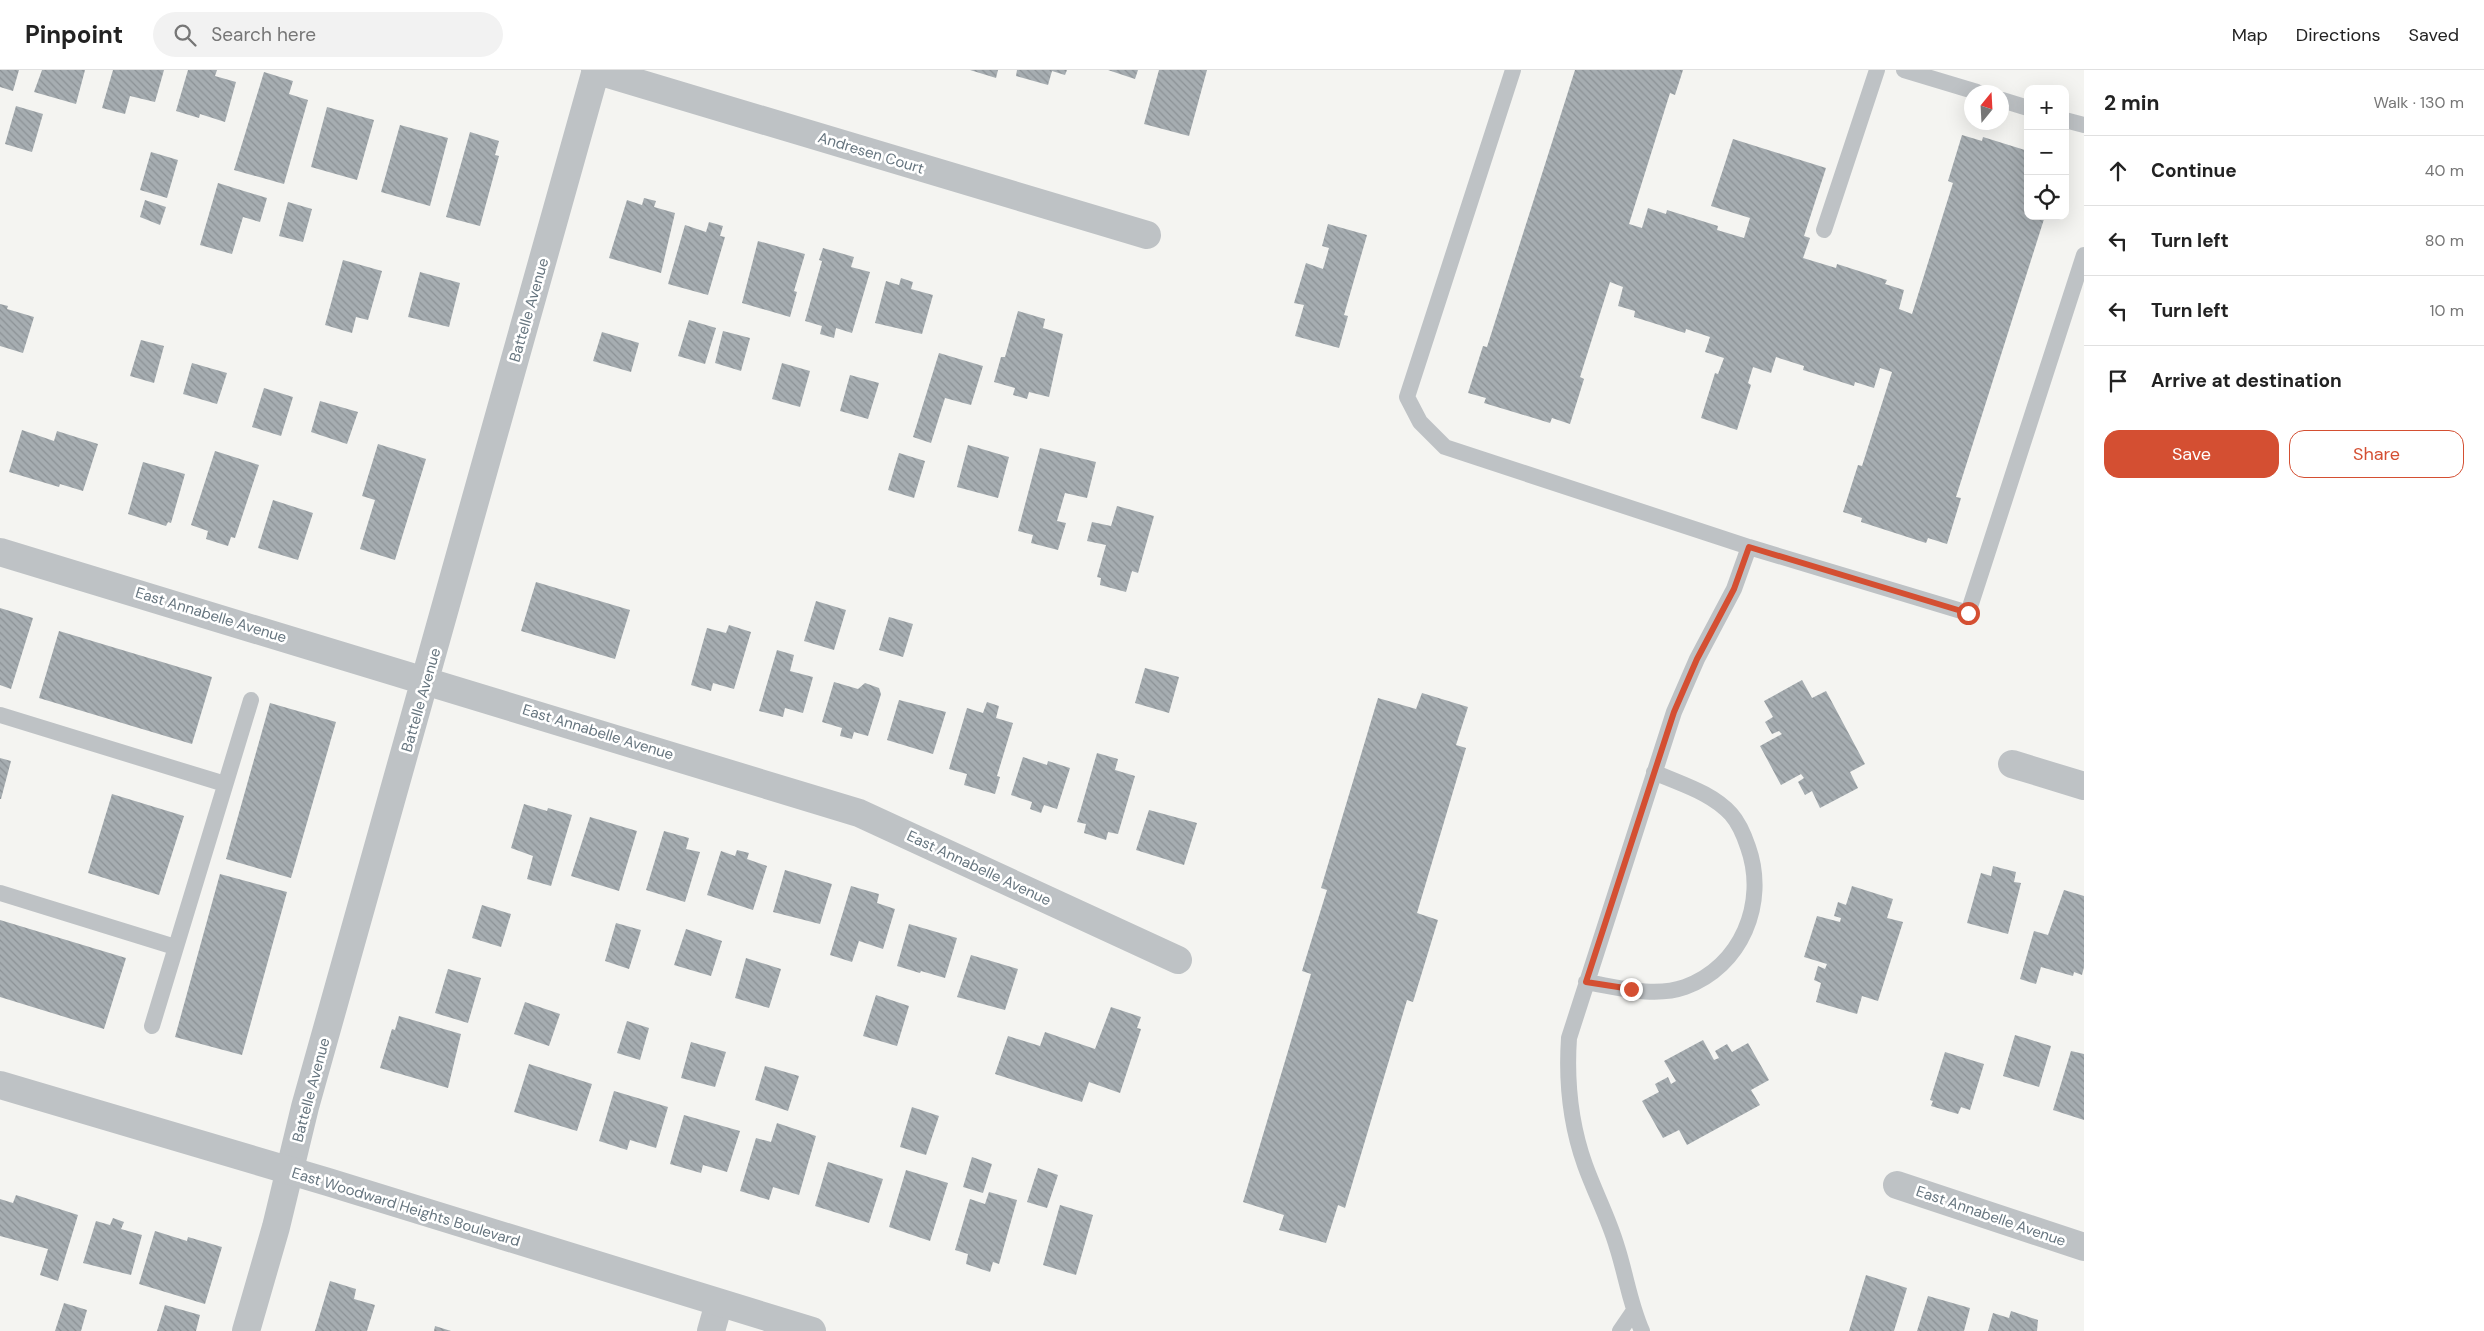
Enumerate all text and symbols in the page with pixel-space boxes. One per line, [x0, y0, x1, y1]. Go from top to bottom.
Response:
search box [153, 12, 503, 57]
text: Pinpoint [25, 19, 123, 50]
icon: search [171, 21, 199, 49]
text: Search here [211, 22, 316, 47]
text: Map [2232, 23, 2268, 47]
text: Directions [2296, 23, 2381, 47]
text: Saved [2409, 23, 2459, 47]
north arrow [1964, 85, 2009, 130]
map controls [2024, 85, 2069, 220]
button: + [2024, 85, 2069, 130]
text: 2 min [2104, 89, 2160, 117]
text: Walk · 130 m [2373, 92, 2464, 113]
street label: Andresen Court [815, 127, 927, 179]
button: − [2024, 130, 2069, 175]
icon: ahead [2104, 157, 2132, 185]
text: Continue [2151, 158, 2237, 183]
text: 40 m [2425, 160, 2464, 181]
button: locate [2024, 175, 2069, 220]
icon: left [2104, 227, 2132, 255]
text: Turn left [2151, 228, 2229, 253]
text: 80 m [2425, 230, 2464, 251]
street label: Battelle Avenue [505, 256, 553, 364]
icon: left [2104, 297, 2132, 325]
text: Turn left [2151, 298, 2229, 323]
text: 10 m [2430, 300, 2464, 321]
icon: arrive [2104, 367, 2132, 395]
text: Arrive at destination [2151, 368, 2342, 393]
button: Save [2104, 430, 2279, 478]
button: Share [2289, 430, 2464, 478]
street label: East Annabelle Avenue [133, 582, 289, 648]
route start [1957, 602, 1980, 625]
street label: Battelle Avenue [397, 646, 445, 754]
street label: East Annabelle Avenue [520, 699, 676, 765]
street label: East Annabelle Avenue [904, 826, 1054, 910]
route end [1620, 978, 1643, 1001]
street label: Battelle Avenue [287, 1036, 335, 1144]
street label: East Woodward Heights Boulevard [289, 1163, 523, 1251]
street label: East Annabelle Avenue [1913, 1181, 2069, 1251]

